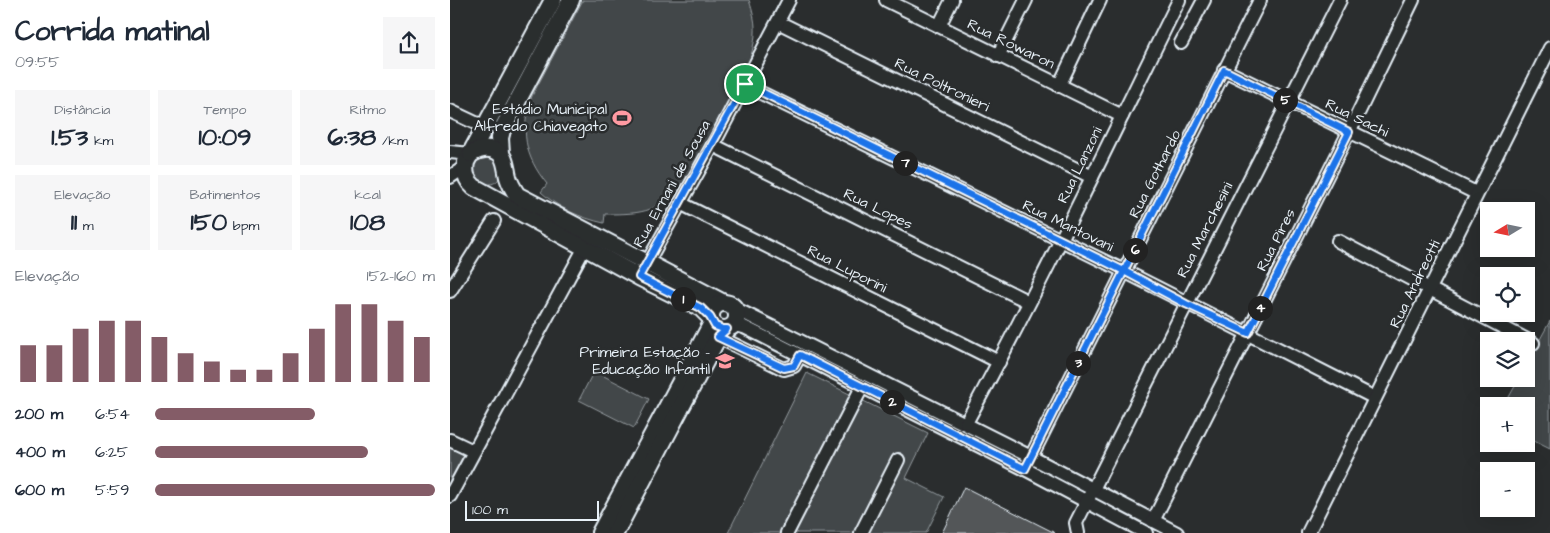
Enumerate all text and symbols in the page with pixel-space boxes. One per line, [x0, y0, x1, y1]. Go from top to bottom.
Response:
text: Corrida matinal [15, 12, 210, 51]
street label: Rua Rowaron [964, 14, 1059, 74]
button: share [383, 17, 435, 69]
text: 09:55 [15, 51, 60, 73]
street label: Rua Poltronieri [891, 53, 994, 117]
pin [724, 63, 766, 105]
icon: arrive [731, 70, 759, 98]
pin: 5 [1272, 88, 1298, 112]
text: 5 [1281, 90, 1290, 110]
street label: Rua Sachi [1322, 94, 1393, 143]
place label: Estádio Municipal Alfredo Chiavegato [474, 99, 608, 138]
text: Distância [54, 100, 110, 120]
text: Tempo [204, 100, 246, 120]
text: Ritmo [349, 100, 386, 120]
sports icon: Estádio Municipal Alfredo Chiavegato [611, 107, 633, 129]
street label: Rua Ernani de Sousa [628, 116, 716, 251]
text: 1.53 [51, 120, 88, 155]
text: 10:09 [198, 120, 252, 155]
text: 6:38 [328, 120, 376, 155]
street label: Rua Lanzoni [1052, 122, 1108, 207]
street label: Rua Gothardo [1124, 126, 1186, 222]
text: km [88, 131, 113, 151]
text: /km [376, 131, 408, 151]
pin: 7 [892, 150, 918, 176]
text: 7 [901, 153, 910, 173]
street label: Rua Marchesini [1172, 178, 1238, 281]
street label: Rua Lopes [840, 183, 917, 235]
text: Elevação [54, 185, 110, 205]
text: Batimentos [190, 185, 260, 205]
text: kcal [354, 185, 381, 205]
street label: Rua Mantovani [1019, 195, 1118, 257]
north arrow [1480, 202, 1535, 258]
map controls [1480, 202, 1535, 517]
text: 11 [71, 205, 77, 240]
text: 150 [191, 205, 227, 240]
text: 108 [350, 205, 385, 240]
street label: Rua Pires [1251, 205, 1301, 275]
text: m [77, 216, 94, 236]
text: bpm [227, 216, 259, 236]
street label: Rua Andreotti [1385, 236, 1446, 332]
pin: 6 [1122, 238, 1148, 262]
street label: Rua Luporini [803, 240, 891, 298]
text: 6 [1131, 240, 1140, 260]
text: Elevação [15, 265, 79, 287]
text: 152–160 m [366, 265, 435, 287]
button: locate [1480, 267, 1535, 322]
pin: 1 [670, 286, 696, 312]
text: 1 [683, 289, 684, 309]
pin: 4 [1248, 296, 1272, 320]
text: 4 [1256, 298, 1265, 318]
button: layers [1480, 332, 1535, 387]
place label: Primeira Estação - Educação Infantil [580, 342, 710, 380]
school or university icon: Primeira Estação - Educação Infantil [714, 350, 736, 372]
pin: 3 [1066, 350, 1090, 376]
text: 3 [1075, 353, 1082, 373]
pin: 2 [880, 390, 904, 414]
text: 2 [888, 392, 897, 412]
button: + [1480, 397, 1535, 452]
text: 200 m [15, 403, 63, 425]
text: 6:54 [95, 403, 130, 425]
text: 400 m [15, 441, 65, 463]
text: 6:25 [95, 441, 128, 463]
button: − [1480, 462, 1535, 517]
text: 600 m [15, 479, 64, 501]
text: 5:59 [95, 479, 129, 501]
scale bar [465, 498, 599, 521]
text: 100 m [472, 500, 508, 520]

